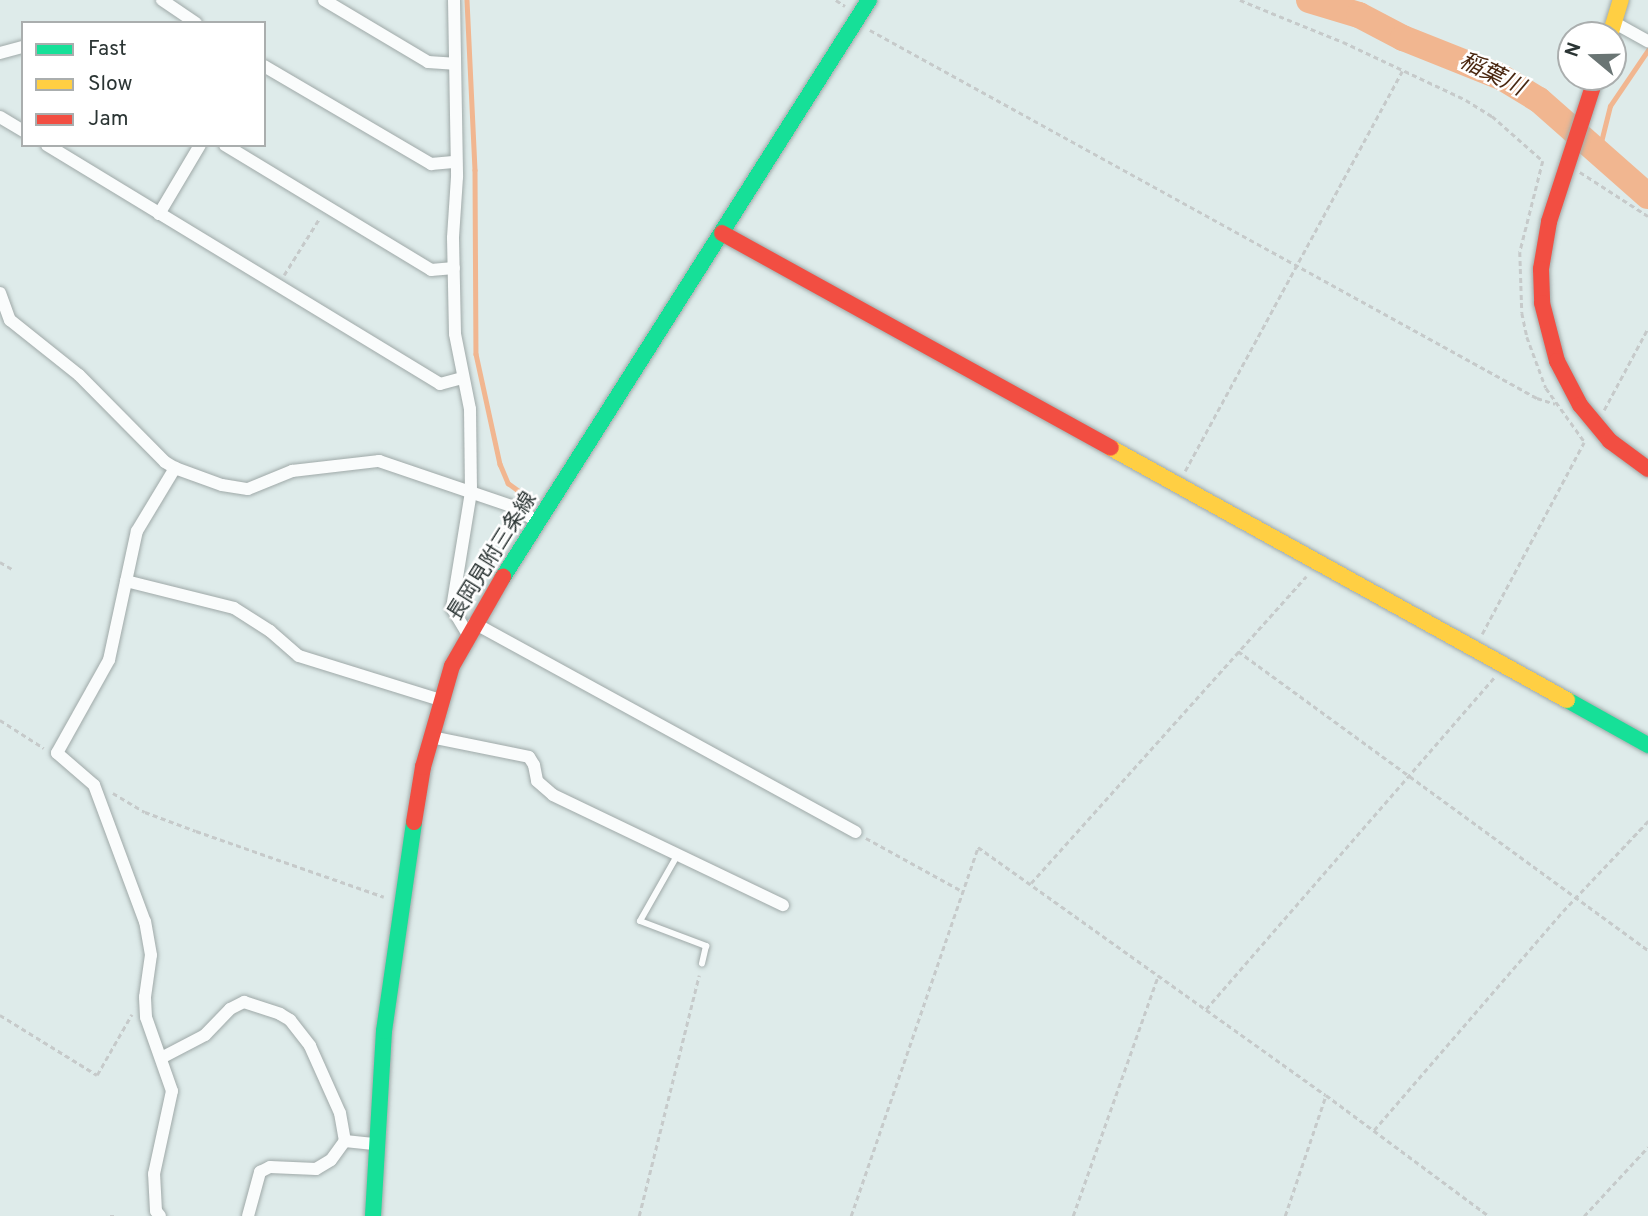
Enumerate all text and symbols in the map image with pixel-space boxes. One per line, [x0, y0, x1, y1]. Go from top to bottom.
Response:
legend [21, 21, 266, 147]
north arrow [1557, 21, 1627, 91]
text: Fast [88, 36, 127, 63]
text: N [1560, 39, 1588, 60]
water label: 稲葉川 [1454, 48, 1528, 104]
text: Slow [88, 71, 133, 98]
text: Jam [88, 106, 129, 133]
street label: 長岡見附三条線 [443, 488, 543, 626]

